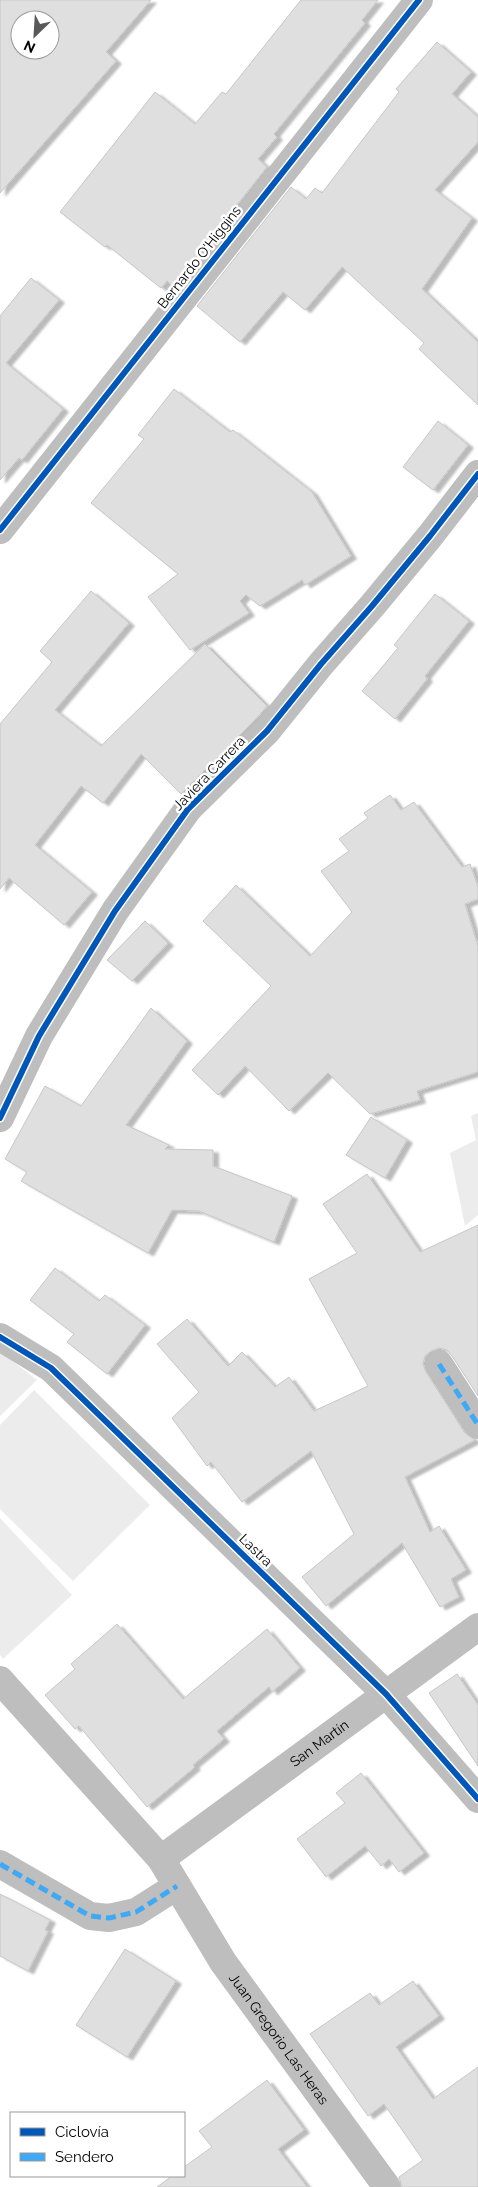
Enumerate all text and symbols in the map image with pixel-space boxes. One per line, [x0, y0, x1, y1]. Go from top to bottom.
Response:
north arrow [10, 10, 60, 60]
text: N [21, 37, 38, 56]
street label: Bernardo O'Higgins [154, 202, 244, 311]
street label: Javiera Carrera [170, 733, 248, 813]
street label: Lastra [236, 1530, 276, 1570]
street label: San Martín [287, 1717, 352, 1770]
street label: Juan Gregorio Las Heras [226, 1970, 332, 2108]
legend [10, 2112, 185, 2177]
text: Ciclovía [55, 2123, 109, 2141]
text: Sendero [55, 2148, 114, 2166]

